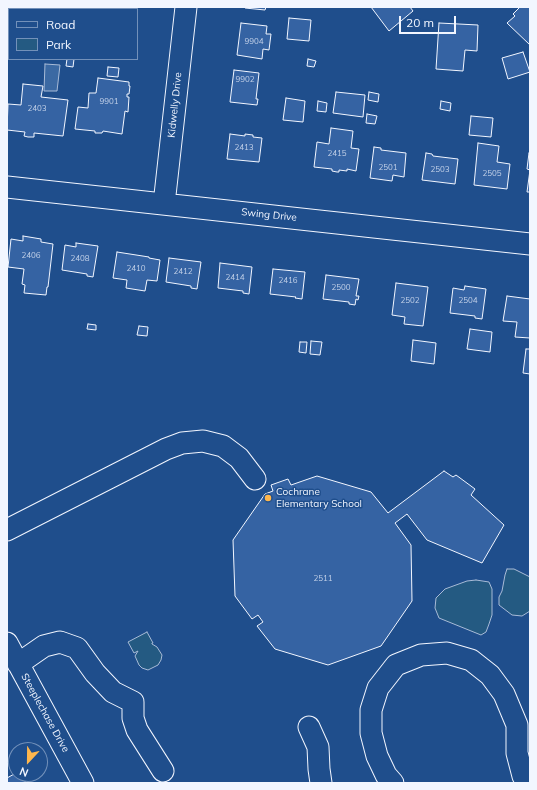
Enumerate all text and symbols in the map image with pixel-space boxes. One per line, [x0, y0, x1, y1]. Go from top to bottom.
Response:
legend [8, 8, 138, 60]
scale bar [401, 8, 458, 34]
text: 20 m [406, 15, 434, 30]
text: Road [46, 17, 75, 32]
text: Park [46, 37, 71, 52]
house number: 9904 [244, 37, 264, 47]
street label: Kidwelly Drive [166, 72, 184, 138]
house number: 9902 [235, 75, 255, 85]
house number: 9901 [99, 97, 119, 107]
house number: 2403 [27, 104, 47, 114]
house number: 2413 [234, 143, 254, 153]
house number: 2415 [327, 149, 347, 159]
house number: 2501 [378, 163, 398, 173]
house number: 2503 [430, 165, 450, 175]
house number: 2505 [482, 169, 502, 179]
street label: Swing Drive [241, 206, 297, 224]
house number: 2406 [21, 251, 41, 261]
house number: 2408 [70, 254, 90, 264]
house number: 2410 [126, 264, 146, 274]
house number: 2412 [173, 267, 193, 277]
house number: 2414 [225, 273, 245, 283]
house number: 2416 [278, 276, 298, 286]
house number: 2500 [331, 283, 351, 293]
house number: 2502 [400, 296, 420, 306]
house number: 2504 [458, 296, 478, 306]
place label: Cochrane Elementary School [276, 486, 362, 510]
marker: Cochrane Elementary School [263, 493, 273, 503]
house number: 2511 [313, 574, 333, 584]
street label: Steeplechase Drive [18, 671, 72, 755]
north arrow [8, 742, 48, 782]
text: N [17, 764, 30, 780]

